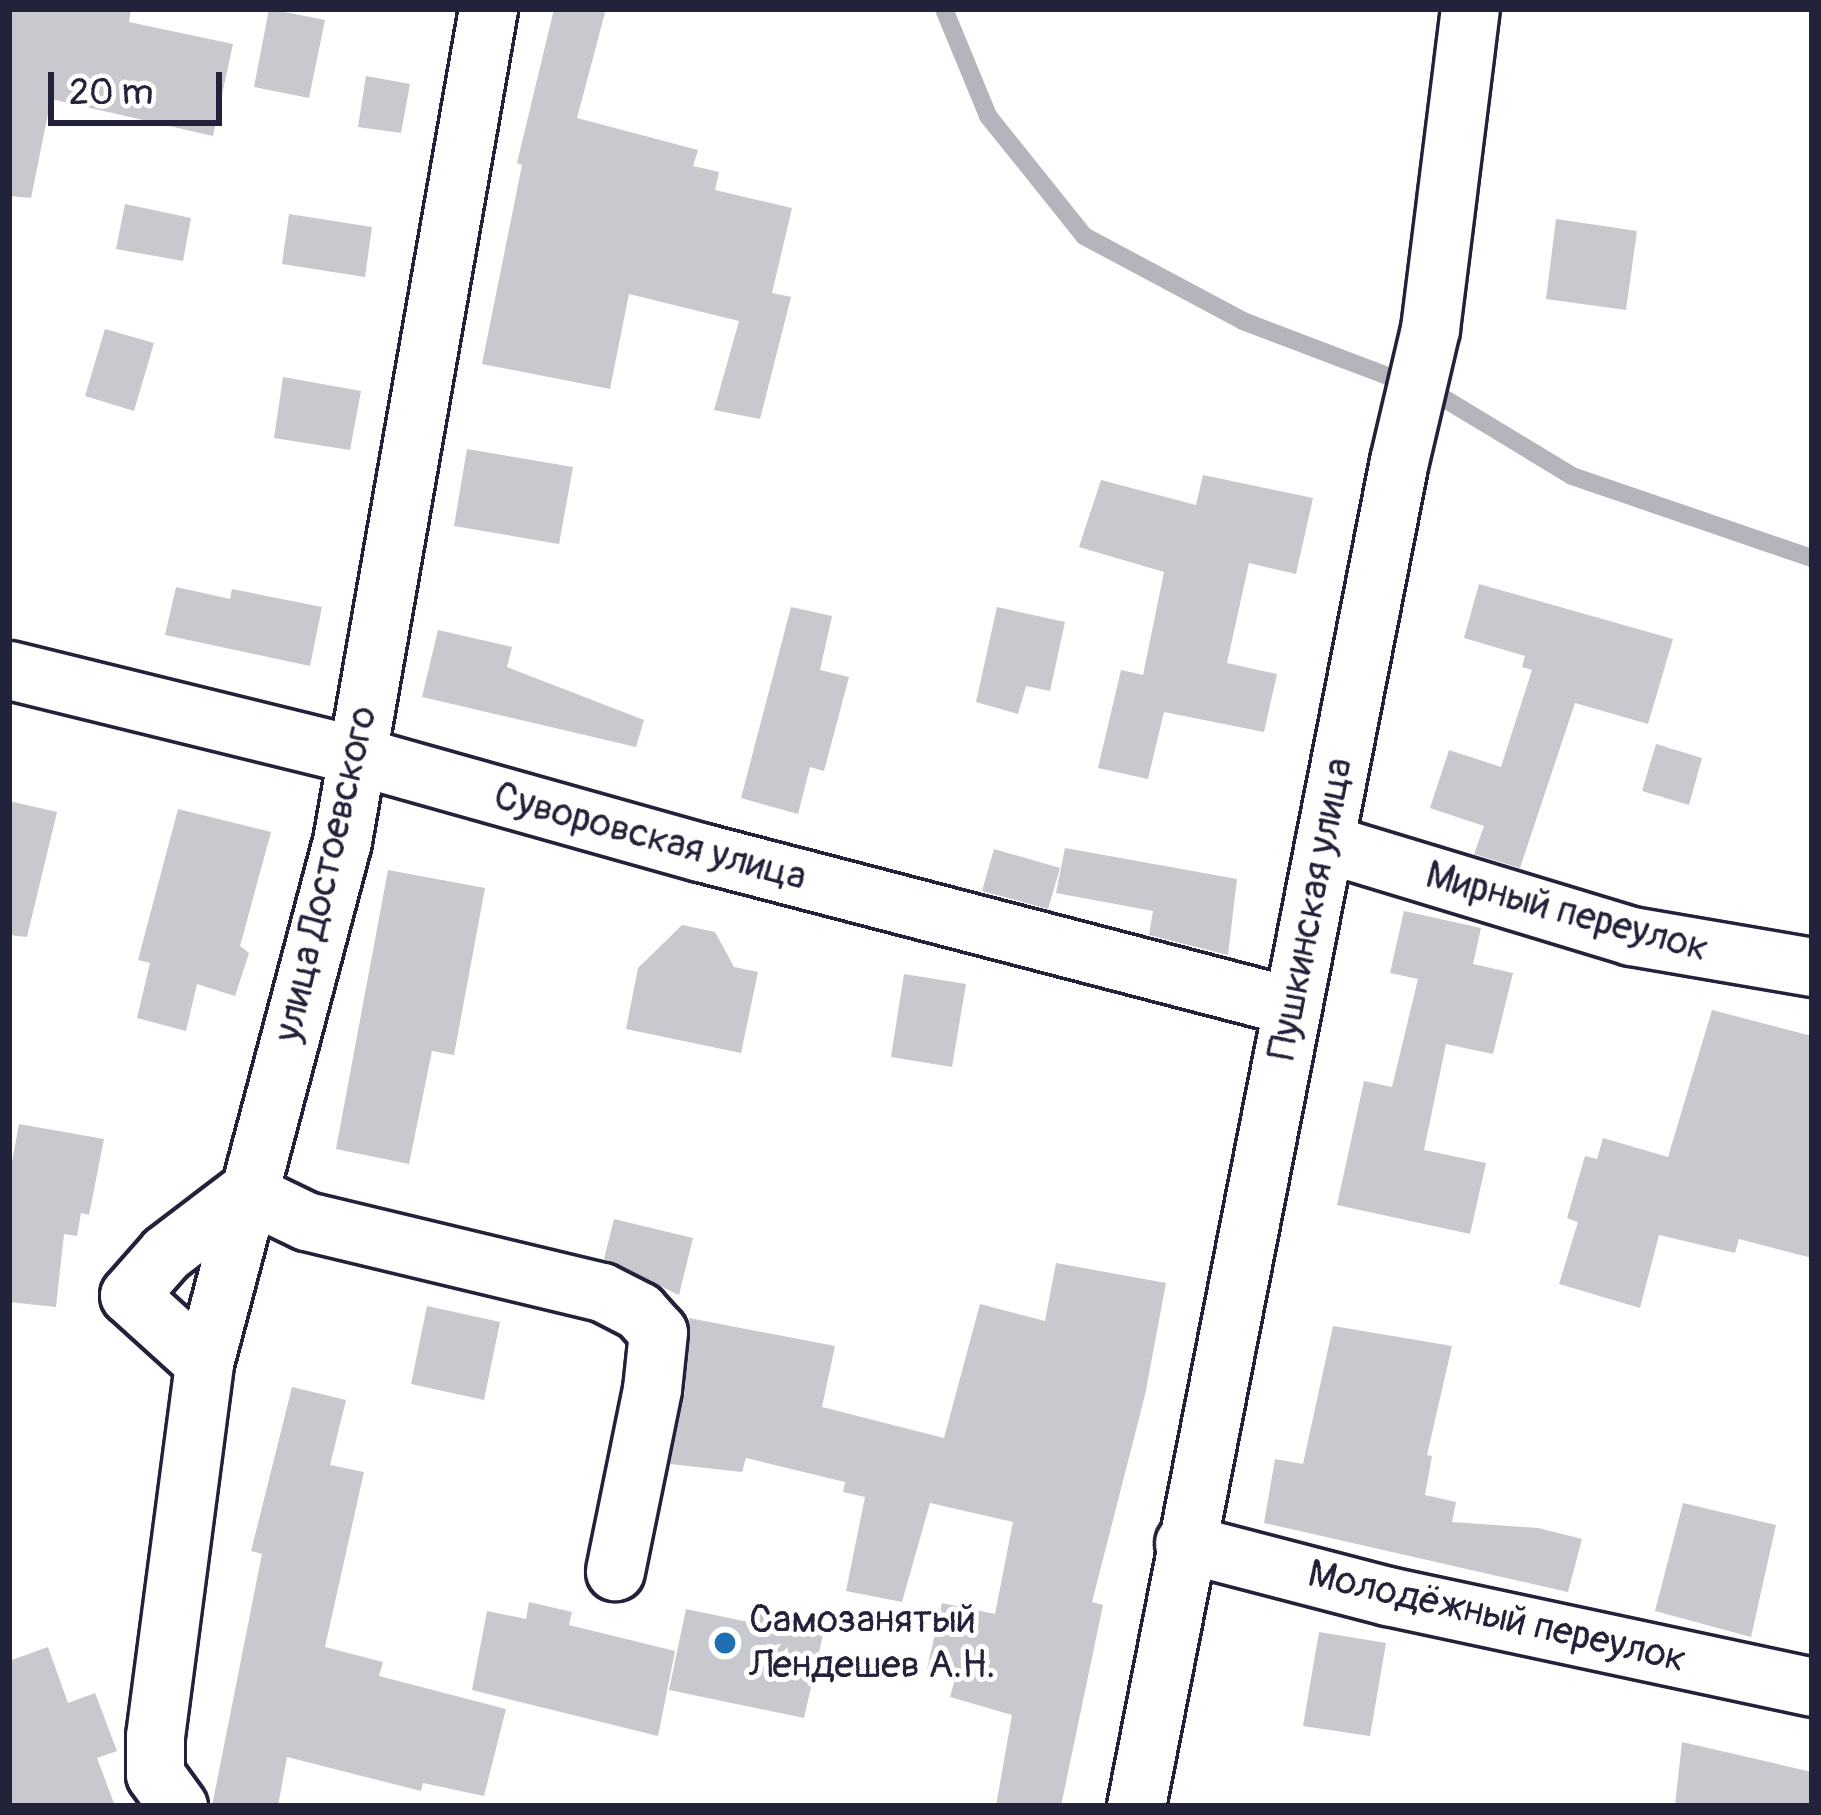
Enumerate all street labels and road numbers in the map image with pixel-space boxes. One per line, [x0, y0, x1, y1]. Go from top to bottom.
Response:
street label: улица Достоевского [265, 702, 387, 1046]
street label: Пушкинская улица [1259, 754, 1363, 1064]
street label: Суворовская улица [489, 773, 811, 901]
street label: Мирный переулок [1421, 852, 1713, 972]
street label: Молодёжный переулок [1303, 1551, 1691, 1683]

